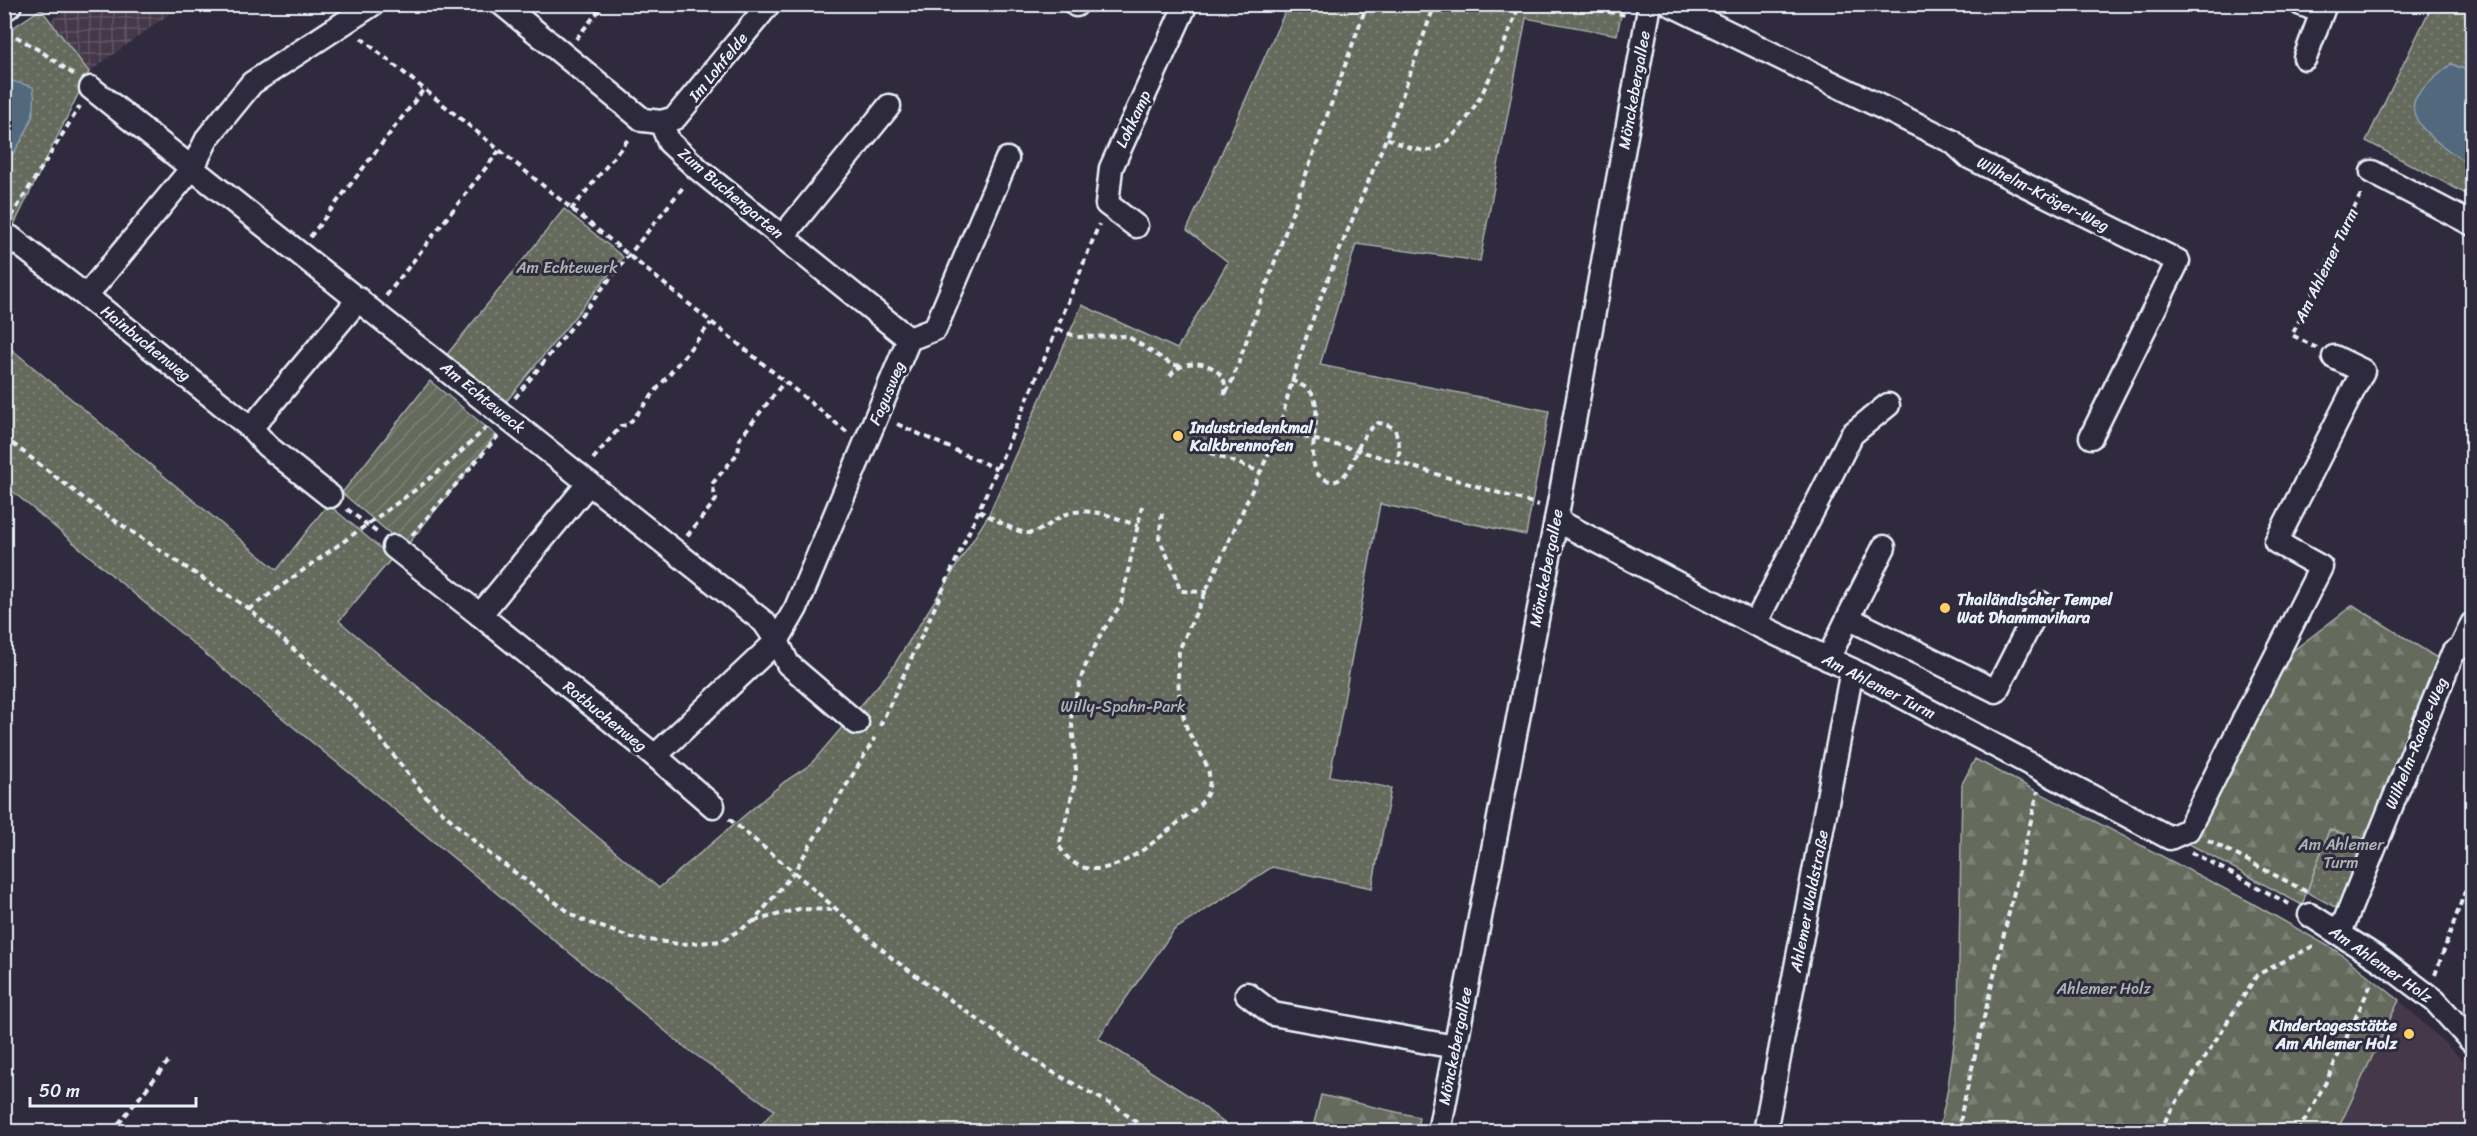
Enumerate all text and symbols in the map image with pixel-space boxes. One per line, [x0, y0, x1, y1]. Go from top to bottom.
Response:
street label: Im Lohfelde [680, 26, 755, 109]
street label: Mönckebergallee [1609, 29, 1659, 151]
street label: Lohkamp [1107, 85, 1159, 153]
street label: Zum Buchengarten [671, 140, 791, 247]
street label: Wilhelm-Kröger-Weg [1972, 148, 2114, 240]
street label: Am Ahlemer Turm [2285, 203, 2366, 328]
park label: Am Echtewerk [515, 253, 618, 282]
street label: Hainbuchenweg [94, 297, 198, 389]
street label: Am Echteweck [433, 353, 533, 441]
street label: Fagusweg [860, 356, 914, 430]
place label: Industriedenkmal Kalkbrennofen [1189, 413, 1314, 460]
marker: Industriedenkmal Kalkbrennofen [1171, 429, 1185, 443]
street label: Mönckebergallee [1520, 506, 1572, 630]
place label: Thailändischer Tempel Wat Dhammavihara [1957, 585, 2114, 632]
marker: Thailändischer Tempel Wat Dhammavihara [1938, 601, 1952, 615]
street label: Am Ahlemer Turm [1816, 644, 1941, 727]
street label: Wilhelm-Raabe-Weg [2376, 672, 2456, 814]
street label: Rotbuchenweg [556, 673, 654, 759]
park label: Willy-Spahn-Park [1061, 692, 1186, 721]
street label: Ahlemer Waldstraße [1781, 827, 1837, 976]
park label: Am Ahlemer Turm [2297, 830, 2385, 877]
street label: Am Ahlemer Holz [2322, 917, 2439, 1011]
park label: Ahlemer Holz [2056, 974, 2152, 1003]
street label: Mönckebergallee [1429, 984, 1481, 1108]
place label: Kindertagesstätte Am Ahlemer Holz [2268, 1011, 2398, 1058]
marker: Kindertagesstätte Am Ahlemer Holz [2402, 1027, 2416, 1041]
scale bar [30, 1070, 196, 1108]
text: 50 m [39, 1075, 80, 1107]

